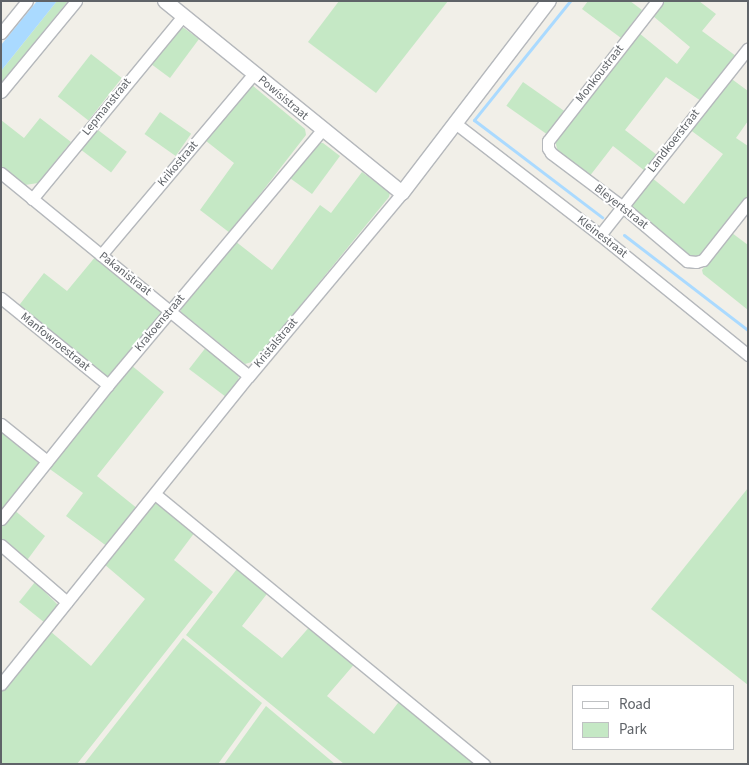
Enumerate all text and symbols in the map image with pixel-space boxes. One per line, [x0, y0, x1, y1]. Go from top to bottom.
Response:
street label: Monkoustraat [573, 42, 627, 106]
street label: Powisistraat [255, 73, 311, 123]
street label: Lepmanstraat [80, 75, 134, 139]
street label: Landkoerstraat [645, 107, 703, 175]
street label: Krikostraat [155, 138, 201, 190]
street label: Bleyertstraat [591, 181, 651, 233]
street label: Kleinestraat [574, 213, 630, 261]
street label: Pakanistraat [96, 249, 154, 299]
street label: Krakoenstraat [132, 291, 188, 355]
street label: Manfowroestraat [17, 310, 93, 374]
street label: Kristalstraat [251, 315, 301, 371]
legend [572, 685, 734, 750]
text: Road [619, 694, 651, 715]
text: Park [619, 719, 647, 740]

